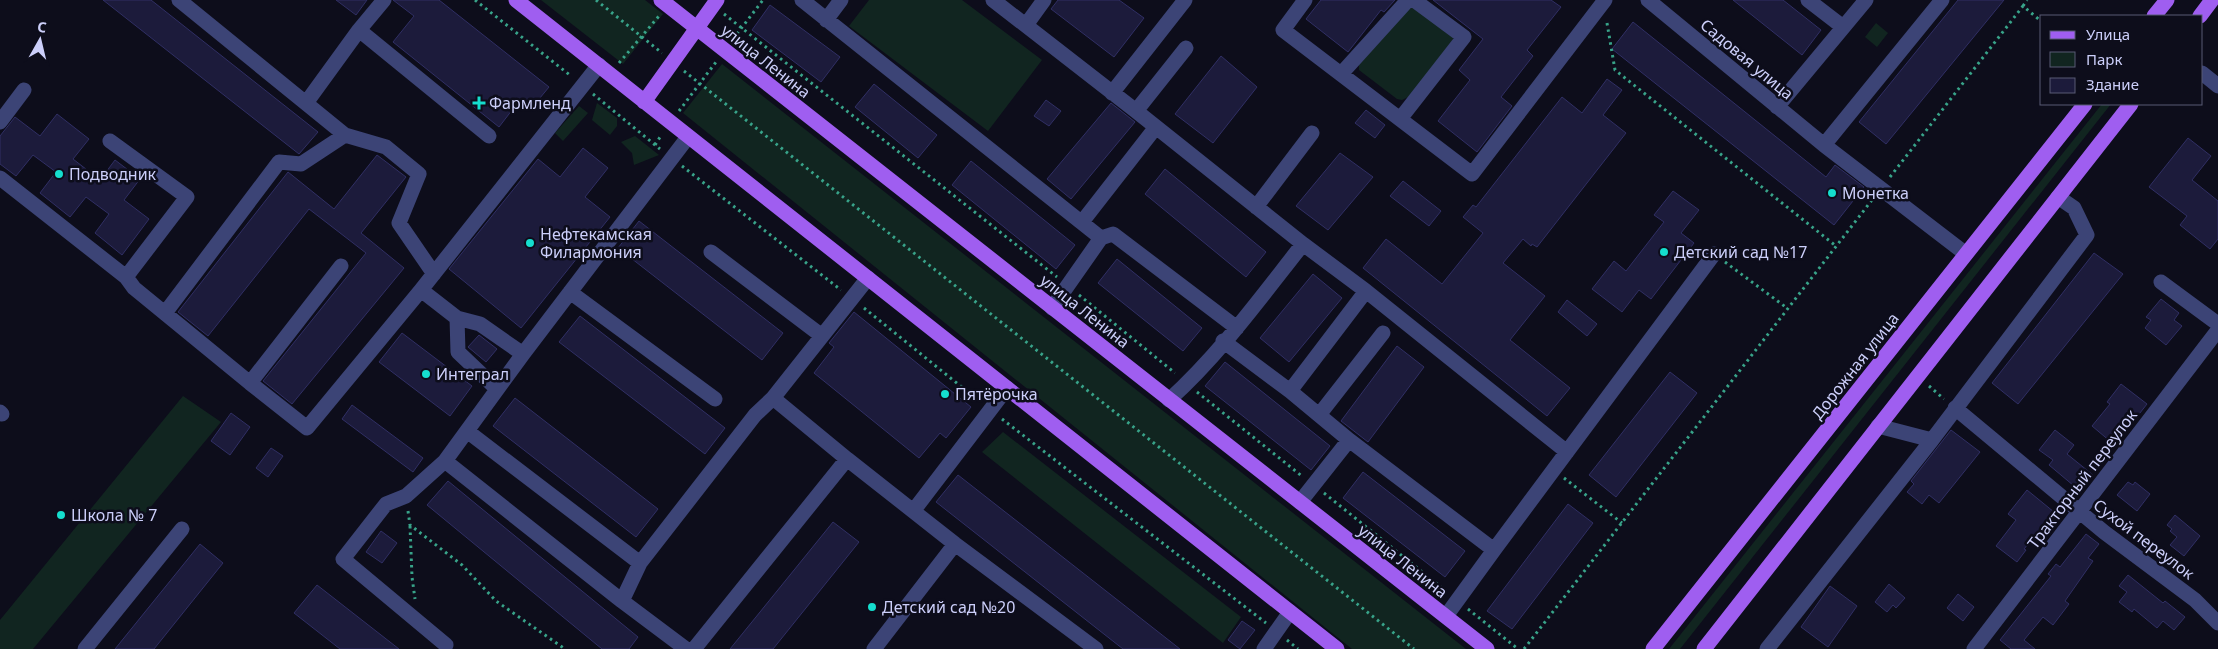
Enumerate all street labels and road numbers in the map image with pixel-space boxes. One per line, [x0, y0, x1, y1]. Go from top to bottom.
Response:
street label: Садовая улица [1696, 14, 1798, 104]
street label: улица Ленина [717, 19, 815, 103]
street label: улица Ленина [1036, 269, 1134, 353]
street label: Дорожная улица [1806, 308, 1904, 424]
street label: Тракторный переулок [2022, 404, 2142, 553]
street label: Сухой переулок [2089, 494, 2199, 585]
street label: улица Ленина [1354, 519, 1452, 603]

